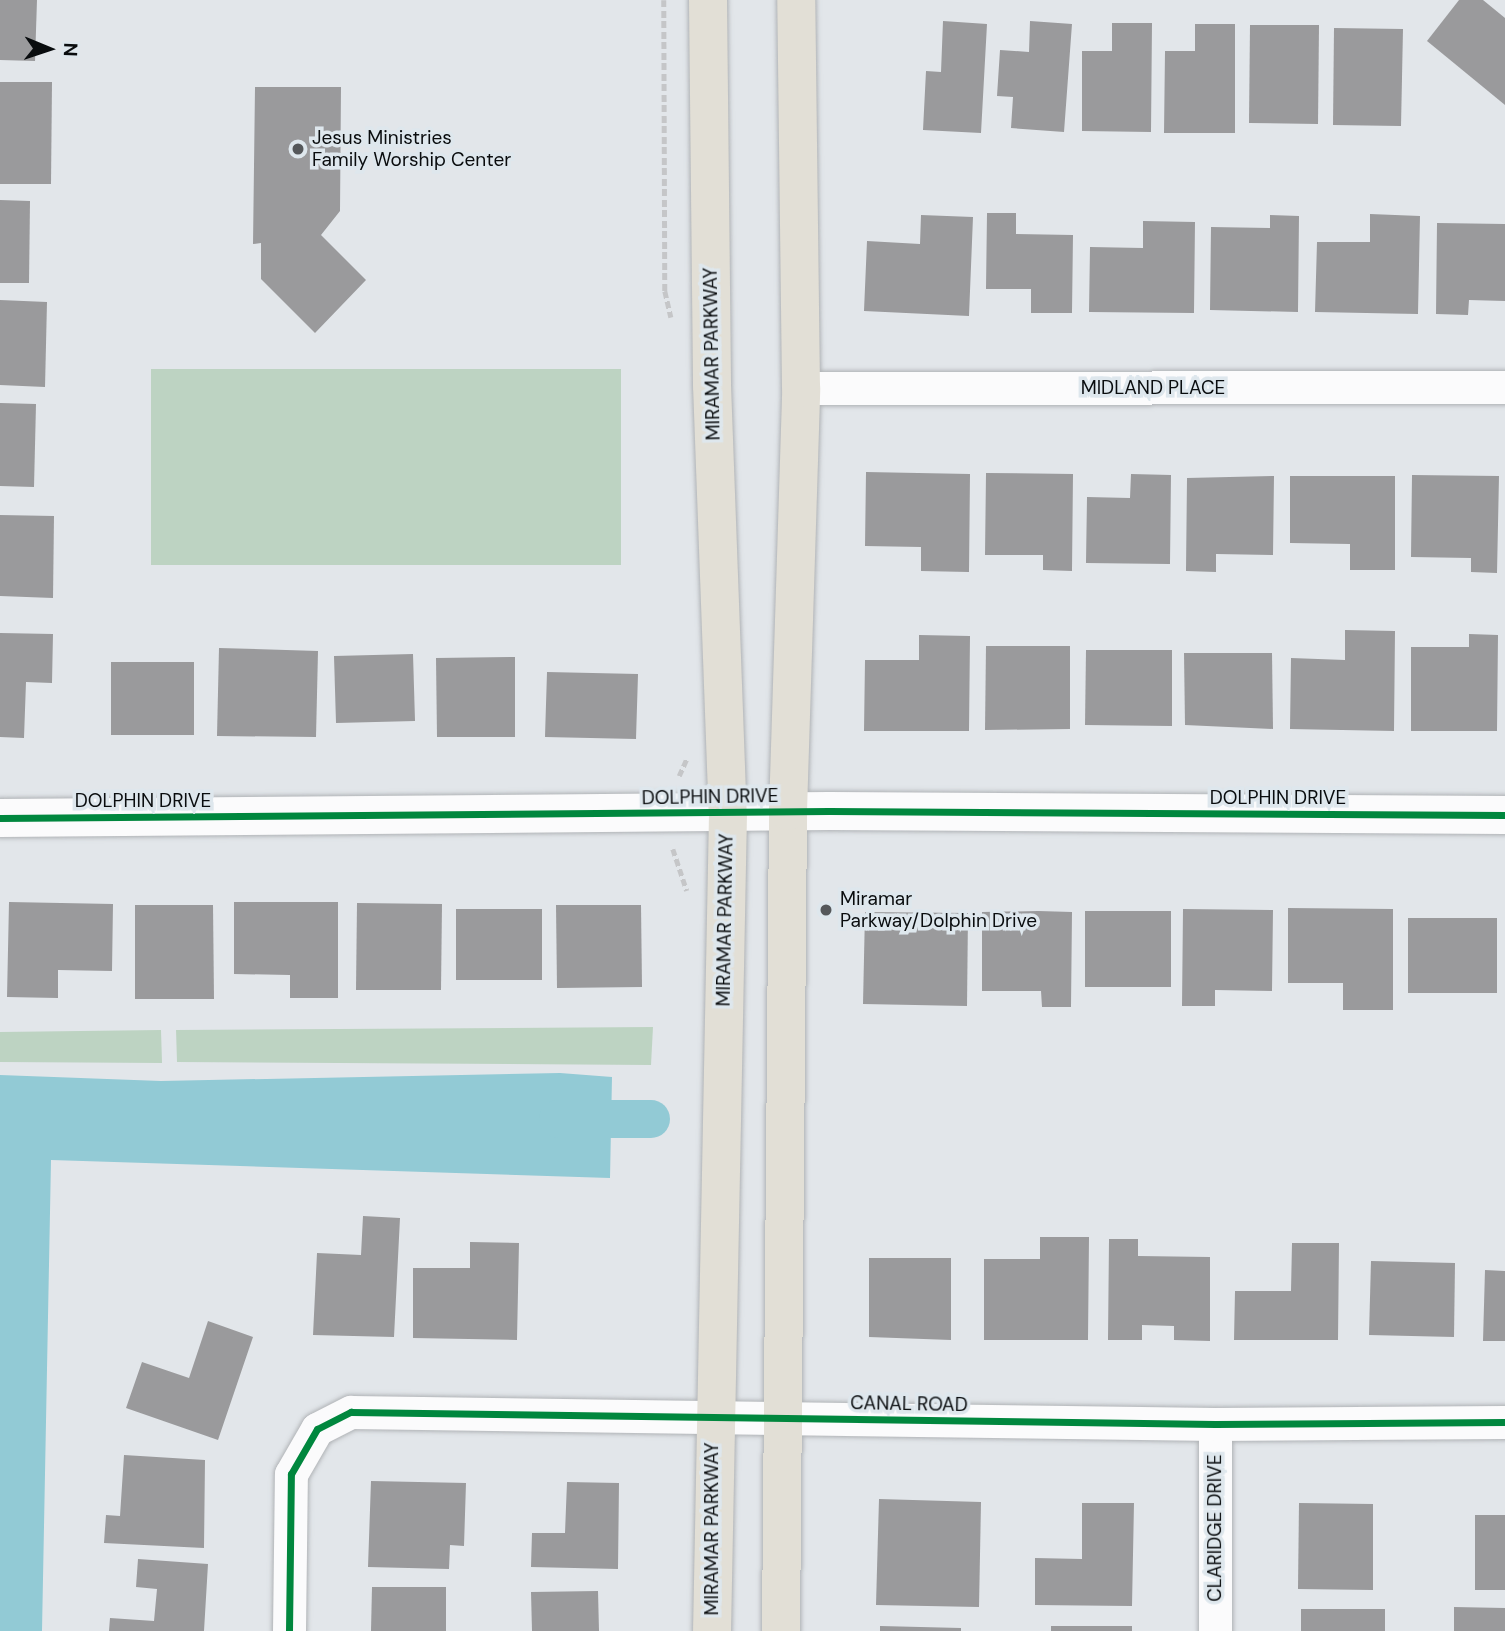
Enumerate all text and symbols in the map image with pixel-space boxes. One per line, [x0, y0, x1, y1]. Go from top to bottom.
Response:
north arrow [14, 14, 84, 84]
text: N [58, 42, 83, 57]
place label: Jesus Ministries Family Worship Center [312, 127, 511, 171]
marker: Jesus Ministries Family Worship Center [290, 141, 306, 157]
street label: MIRAMAR PARKWAY [699, 267, 725, 441]
street label: MIDLAND PLACE [1081, 377, 1225, 399]
street label: DOLPHIN DRIVE [641, 784, 779, 810]
street label: DOLPHIN DRIVE [1210, 787, 1346, 809]
street label: DOLPHIN DRIVE [75, 790, 211, 812]
street label: MIRAMAR PARKWAY [712, 833, 738, 1007]
place label: Miramar Parkway/Dolphin Drive [840, 888, 1037, 932]
marker: Miramar Parkway/Dolphin Drive [818, 902, 834, 918]
street label: CANAL ROAD [850, 1392, 968, 1416]
street label: MIRAMAR PARKWAY [701, 1443, 723, 1615]
street label: CLARIDGE DRIVE [1204, 1454, 1226, 1602]

